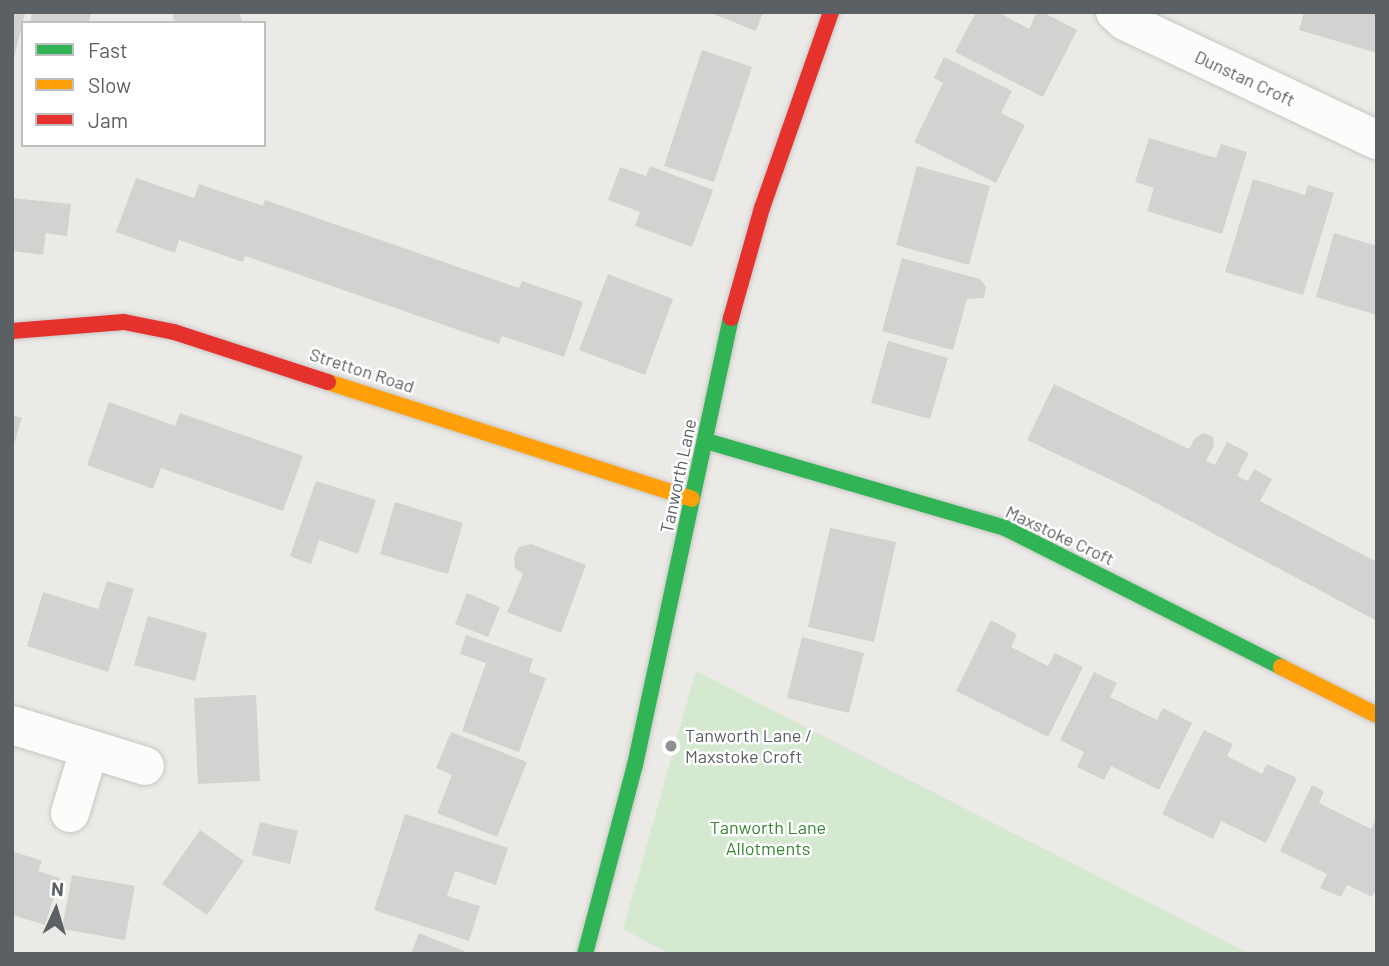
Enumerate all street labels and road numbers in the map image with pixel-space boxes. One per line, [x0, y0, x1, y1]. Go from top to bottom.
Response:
street label: Dunstan Croft [1192, 45, 1298, 111]
street label: Stretton Road [307, 343, 417, 397]
street label: Tanworth Lane [655, 417, 701, 535]
street label: Maxstoke Croft [1002, 500, 1118, 570]

